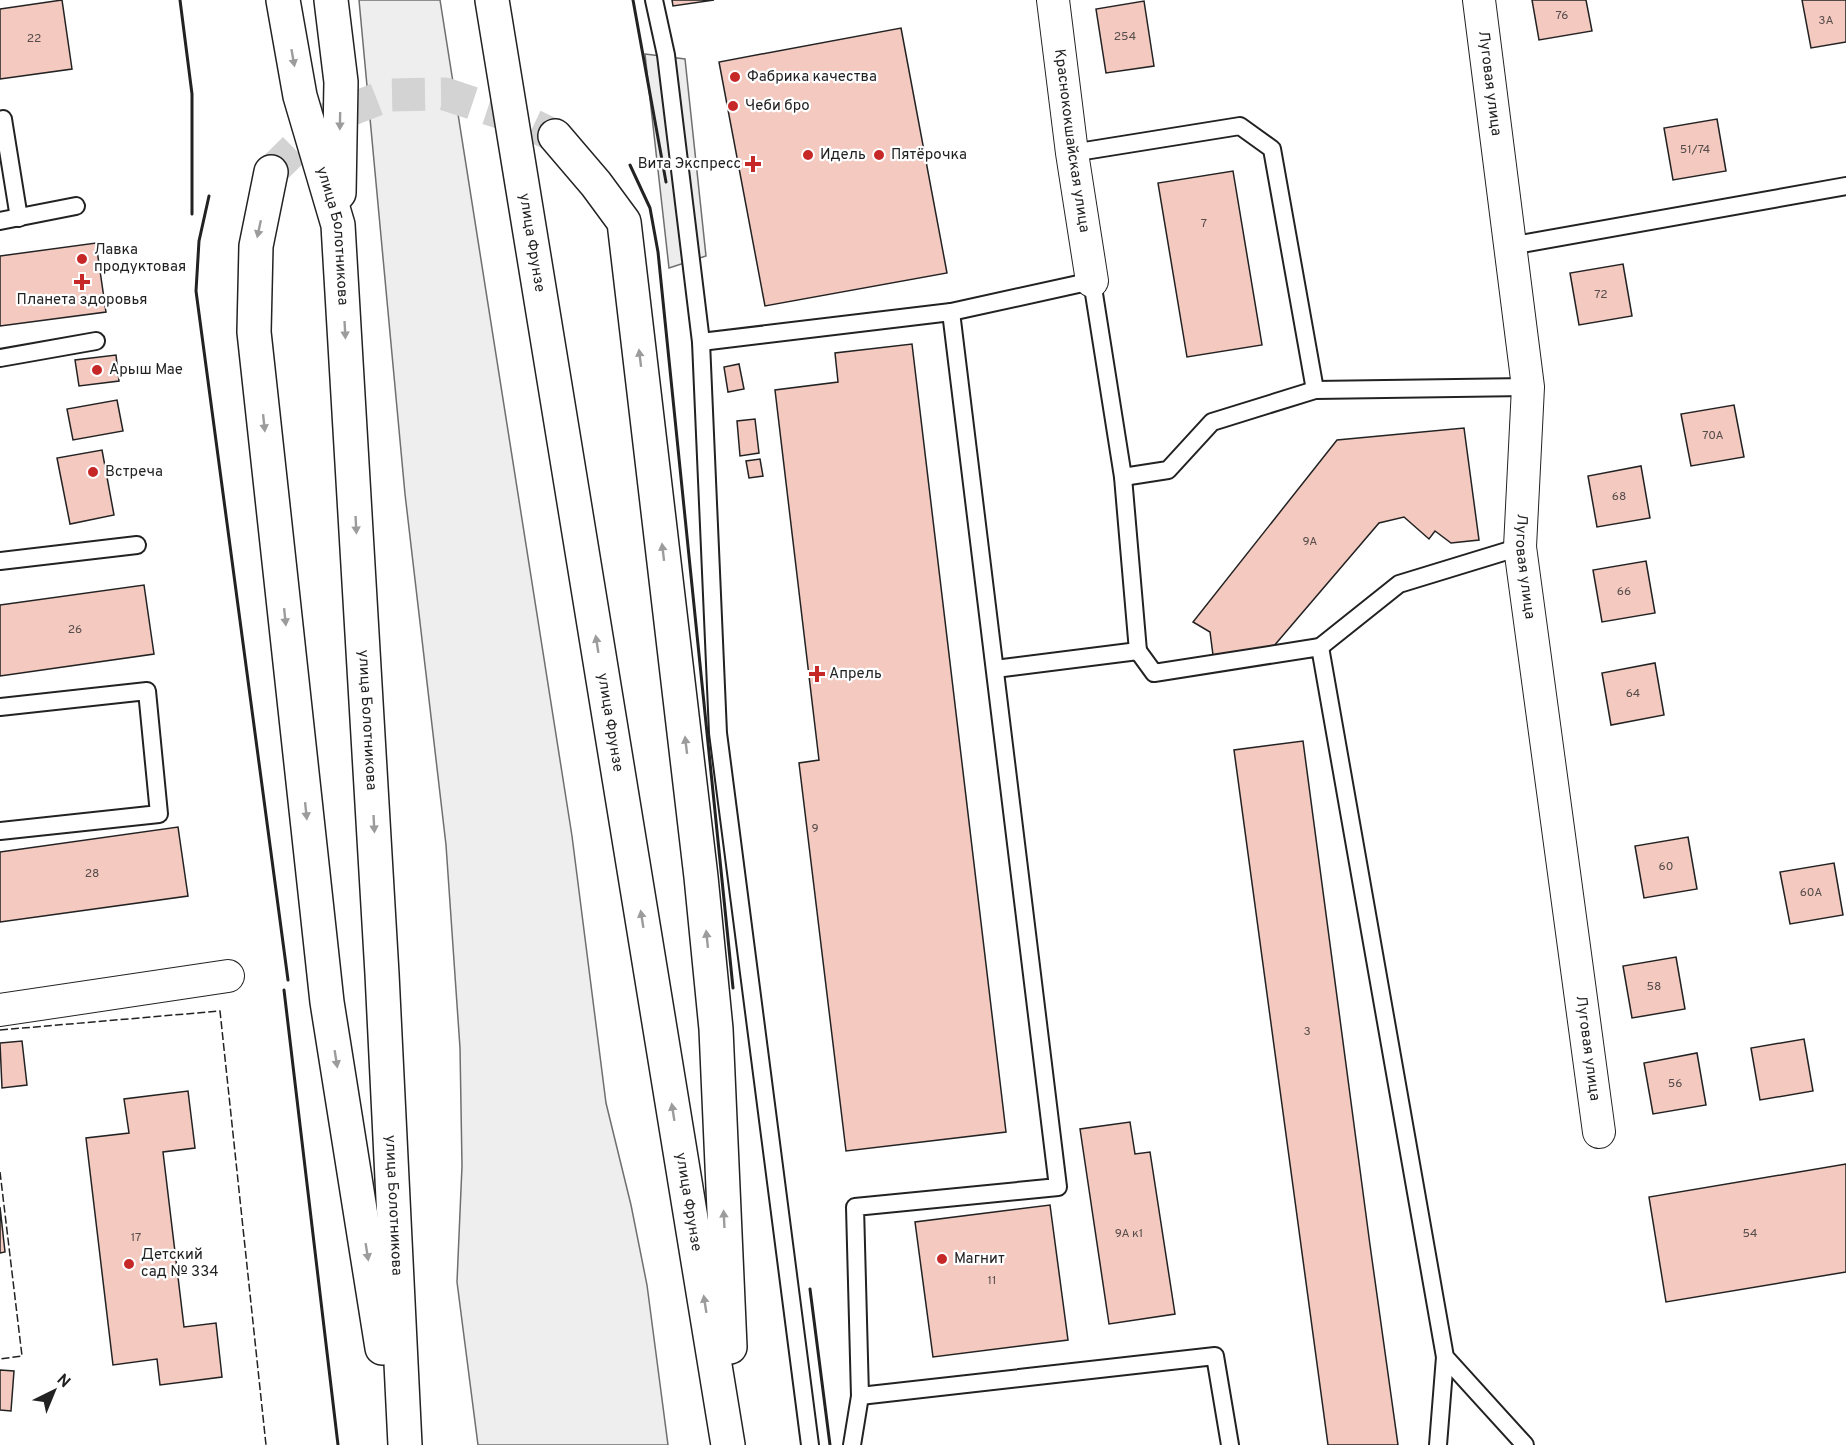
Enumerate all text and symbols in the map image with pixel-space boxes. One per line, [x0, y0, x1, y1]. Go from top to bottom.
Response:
house number: 76 [1556, 8, 1568, 24]
house number: 3А [1818, 13, 1834, 29]
house number: 254 [1114, 29, 1136, 45]
street label: Луговая улица [1473, 30, 1506, 137]
house number: 22 [27, 31, 41, 47]
one-way arrow [289, 48, 298, 67]
street label: Краснококшайская улица [1050, 48, 1094, 234]
place label: Фабрика качества [747, 68, 877, 87]
marker: Фабрика качества [728, 70, 742, 84]
place label: Чеби бро [745, 97, 810, 116]
marker: Чеби бро [726, 99, 740, 113]
one-way arrow [335, 111, 345, 130]
house number: 51/74 [1680, 142, 1710, 158]
place label: Идель [820, 146, 866, 165]
place label: Пятёрочка [891, 146, 967, 165]
marker: Идель [801, 148, 815, 162]
marker: Пятёрочка [872, 148, 886, 162]
place label: Вита Экспресс [638, 155, 741, 174]
marker: Вита Экспресс [746, 157, 760, 171]
street label: улица Болотникова [312, 164, 352, 306]
street label: улица Фрунзе [514, 192, 549, 294]
house number: 7 [1201, 216, 1207, 232]
one-way arrow [254, 220, 264, 239]
place label: Лавка продуктовая [94, 241, 186, 277]
marker: Лавка продуктовая [75, 252, 89, 266]
marker: Планета здоровья [75, 275, 89, 289]
house number: 72 [1594, 287, 1608, 303]
place label: Планета здоровья [17, 291, 147, 310]
one-way arrow [340, 321, 349, 340]
one-way arrow [635, 348, 645, 367]
place label: Арыш Мае [109, 361, 183, 380]
marker: Арыш Мае [90, 363, 104, 377]
one-way arrow [259, 414, 269, 433]
house number: 70А [1702, 428, 1724, 444]
place label: Встреча [105, 463, 163, 482]
marker: Встреча [86, 465, 100, 479]
house number: 68 [1612, 489, 1626, 505]
street label: Луговая улица [1510, 513, 1539, 620]
one-way arrow [351, 516, 361, 535]
house number: 9А [1303, 534, 1317, 550]
one-way arrow [658, 542, 668, 561]
house number: 66 [1617, 584, 1631, 600]
one-way arrow [280, 608, 290, 627]
house number: 26 [68, 622, 82, 638]
one-way arrow [593, 634, 602, 653]
street label: улица Болотникова [353, 649, 381, 791]
place label: Апрель [829, 665, 882, 684]
marker: Апрель [810, 667, 824, 681]
street label: улица Фрунзе [593, 672, 627, 773]
house number: 64 [1626, 686, 1640, 702]
one-way arrow [681, 736, 690, 755]
one-way arrow [302, 802, 311, 821]
one-way arrow [369, 815, 378, 834]
house number: 9 [811, 821, 819, 837]
house number: 60 [1659, 859, 1673, 875]
house number: 28 [85, 866, 99, 882]
house number: 60А [1800, 885, 1822, 901]
one-way arrow [637, 910, 646, 929]
one-way arrow [702, 930, 712, 949]
house number: 58 [1647, 979, 1661, 995]
street label: Луговая улица [1571, 994, 1604, 1102]
house number: 3 [1303, 1024, 1311, 1040]
one-way arrow [332, 1050, 341, 1069]
house number: 56 [1668, 1076, 1682, 1092]
one-way arrow [669, 1102, 678, 1121]
street label: улица Болотникова [380, 1135, 406, 1276]
street label: улица Фрунзе [671, 1151, 706, 1253]
one-way arrow [720, 1209, 729, 1228]
house number: 9А к1 [1115, 1226, 1143, 1242]
house number: 54 [1742, 1226, 1758, 1242]
house number: 17 [131, 1230, 141, 1246]
one-way arrow [362, 1243, 371, 1262]
place label: Детский сад № 334 [141, 1246, 219, 1282]
place label: Магнит [954, 1250, 1005, 1269]
marker: Магнит [935, 1252, 949, 1266]
marker: Детский сад № 334 [122, 1257, 136, 1271]
house number: 11 [988, 1273, 996, 1289]
one-way arrow [700, 1295, 709, 1314]
north arrow [24, 1361, 84, 1421]
text: N [52, 1370, 74, 1393]

